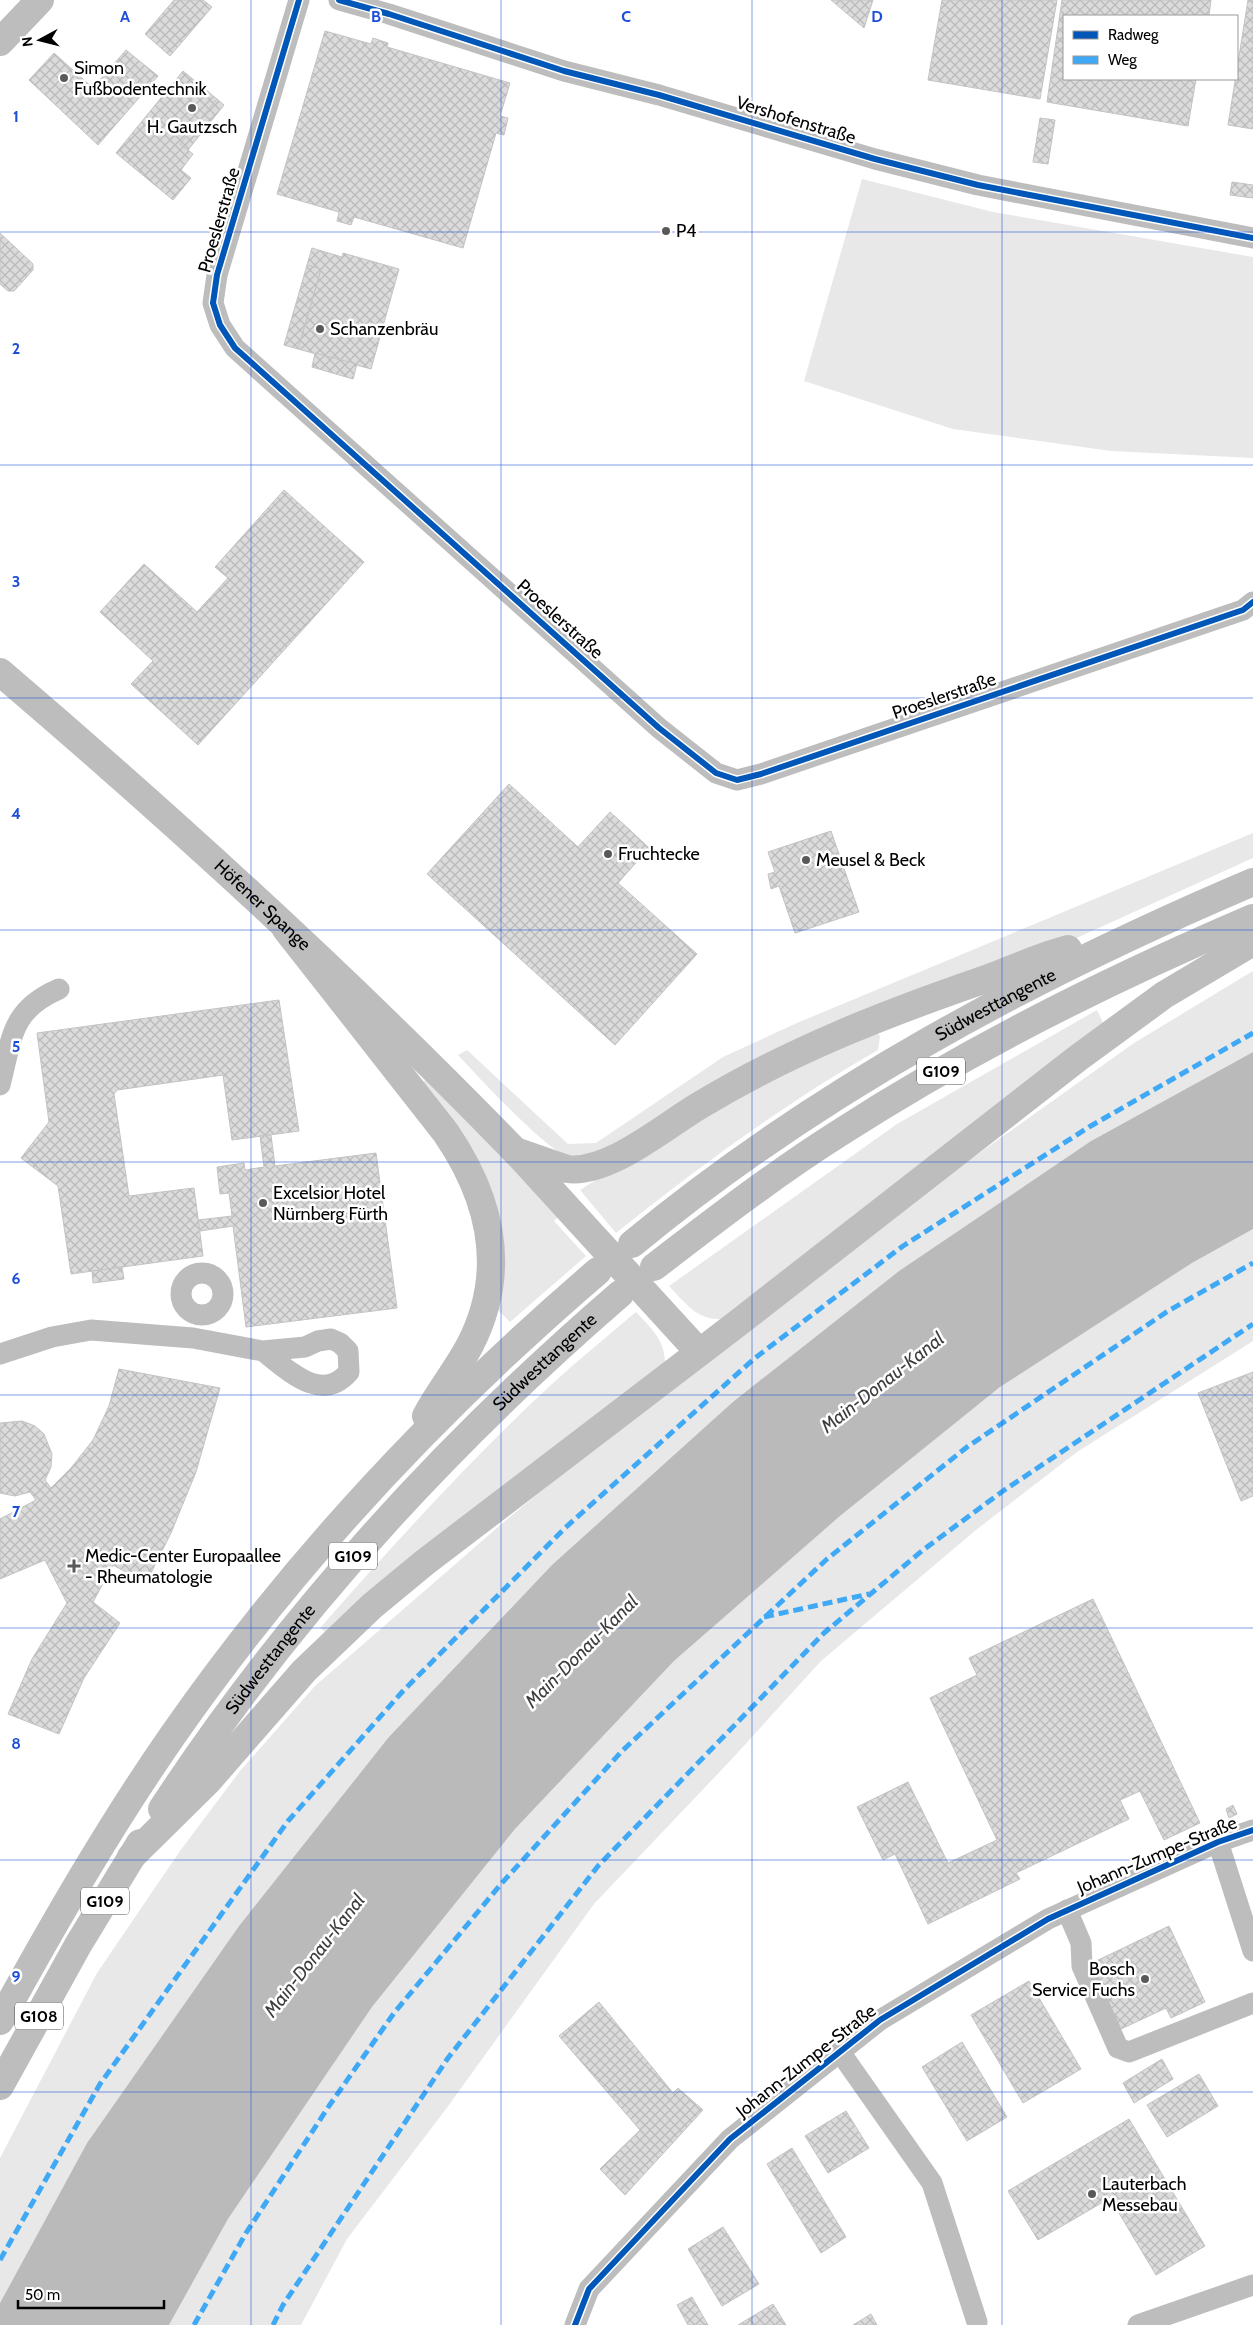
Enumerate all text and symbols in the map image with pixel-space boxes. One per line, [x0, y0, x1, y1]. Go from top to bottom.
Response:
text: A [120, 7, 130, 26]
text: B [371, 7, 381, 26]
text: C [621, 7, 631, 26]
text: D [871, 7, 883, 26]
north arrow [15, 15, 65, 65]
legend [1063, 15, 1238, 80]
text: Radweg [1108, 26, 1159, 44]
text: N [18, 36, 37, 48]
text: Weg [1108, 51, 1137, 69]
place label: Simon Fußbodentechnik [74, 57, 208, 100]
marker: Simon Fußbodentechnik [58, 72, 70, 84]
street label: Vershofenstraße [733, 91, 859, 149]
marker: H. Gautzsch [186, 102, 198, 114]
text: 1 [13, 107, 19, 126]
place label: H. Gautzsch [147, 116, 237, 138]
street label: Proeslerstraße [193, 165, 245, 275]
place label: P4 [676, 220, 696, 242]
marker: P4 [660, 225, 672, 237]
place label: Schanzenbräu [330, 318, 438, 340]
marker: Schanzenbräu [314, 323, 326, 335]
text: 2 [12, 339, 20, 358]
text: 3 [12, 572, 20, 591]
street label: Proeslerstraße [512, 575, 608, 663]
street label: Proeslerstraße [889, 668, 999, 724]
text: 4 [11, 804, 21, 823]
place label: Fruchtecke [618, 843, 700, 865]
marker: Fruchtecke [602, 848, 614, 860]
place label: Meusel & Beck [816, 849, 926, 871]
marker: Meusel & Beck [800, 854, 812, 866]
street label: Höfener Spange [210, 855, 315, 955]
street label: Südwesttangente [931, 964, 1060, 1046]
text: 5 [12, 1037, 20, 1056]
road number: G109 [917, 1058, 965, 1084]
place label: Excelsior Hotel Nürnberg Fürth [273, 1182, 388, 1225]
marker: Excelsior Hotel Nürnberg Fürth [257, 1197, 269, 1209]
text: 6 [12, 1269, 21, 1288]
street label: Südwesttangente [488, 1309, 601, 1415]
water label: Main-Donau-Kanal [815, 1327, 949, 1438]
text: 7 [12, 1502, 21, 1521]
road number: G109 [329, 1542, 377, 1570]
place label: Medic-Center Europaallee - Rheumatologie [85, 1545, 281, 1588]
marker: Medic-Center Europaallee - Rheumatologie [67, 1559, 81, 1573]
water label: Main-Donau-Kanal [519, 1590, 643, 1713]
street label: Südwesttangente [221, 1600, 320, 1718]
text: 8 [11, 1734, 21, 1753]
street label: Johann-Zumpe-Straße [1073, 1811, 1240, 1899]
road number: G109 [81, 1888, 129, 1914]
water label: Main-Donau-Kanal [259, 1889, 370, 2022]
place label: Bosch Service Fuchs [1032, 1958, 1135, 2001]
text: 9 [12, 1967, 21, 1986]
marker: Bosch Service Fuchs [1139, 1973, 1151, 1985]
street label: Johann-Zumpe-Straße [731, 2000, 880, 2123]
road number: G108 [15, 2002, 63, 2030]
place label: Lauterbach Messebau [1102, 2173, 1187, 2216]
marker: Lauterbach Messebau [1086, 2188, 1098, 2200]
scale bar [18, 2278, 164, 2310]
text: 50 m [25, 2286, 60, 2304]

